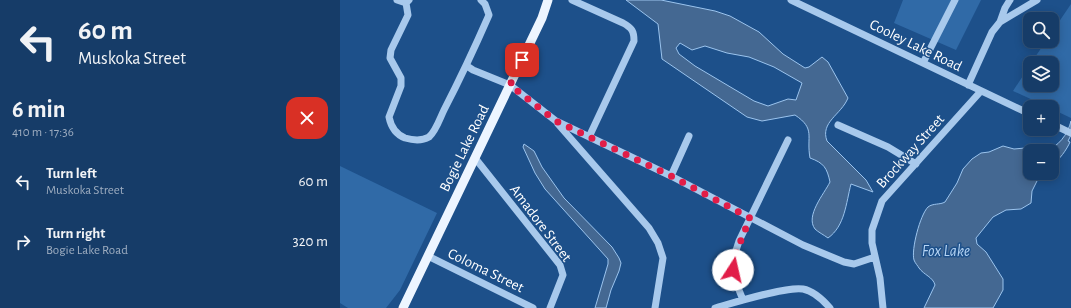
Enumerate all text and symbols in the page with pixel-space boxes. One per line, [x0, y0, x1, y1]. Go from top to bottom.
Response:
map controls [1023, 12, 1059, 180]
button: search [1023, 12, 1059, 48]
icon: left [12, 16, 64, 68]
text: 60 m [78, 17, 133, 45]
street label: Cooley Lake Road [867, 17, 965, 74]
pin [505, 43, 539, 77]
icon: arrive [511, 49, 533, 71]
text: Muskoka Street [78, 50, 186, 68]
button: layers [1023, 56, 1059, 92]
button: close [286, 97, 328, 139]
text: 6 min [12, 98, 66, 122]
button: + [1023, 100, 1059, 136]
street label: Bogie Lake Road [437, 102, 492, 194]
street label: Brockway Street [874, 111, 947, 191]
text: 410 m · 17:36 [12, 126, 74, 139]
button: − [1023, 144, 1059, 180]
text: Turn left [46, 166, 97, 181]
icon: left [12, 171, 34, 193]
text: 60 m [299, 174, 328, 189]
street label: Amadore Street [507, 182, 574, 265]
text: Muskoka Street [46, 184, 124, 197]
text: Turn right [46, 226, 105, 241]
icon: right [12, 231, 34, 253]
text: 320 m [293, 234, 328, 249]
water label: Fox Lake [922, 243, 970, 259]
text: Bogie Lake Road [46, 244, 128, 257]
street label: Coloma Street [445, 246, 526, 295]
position arrow [712, 249, 754, 291]

